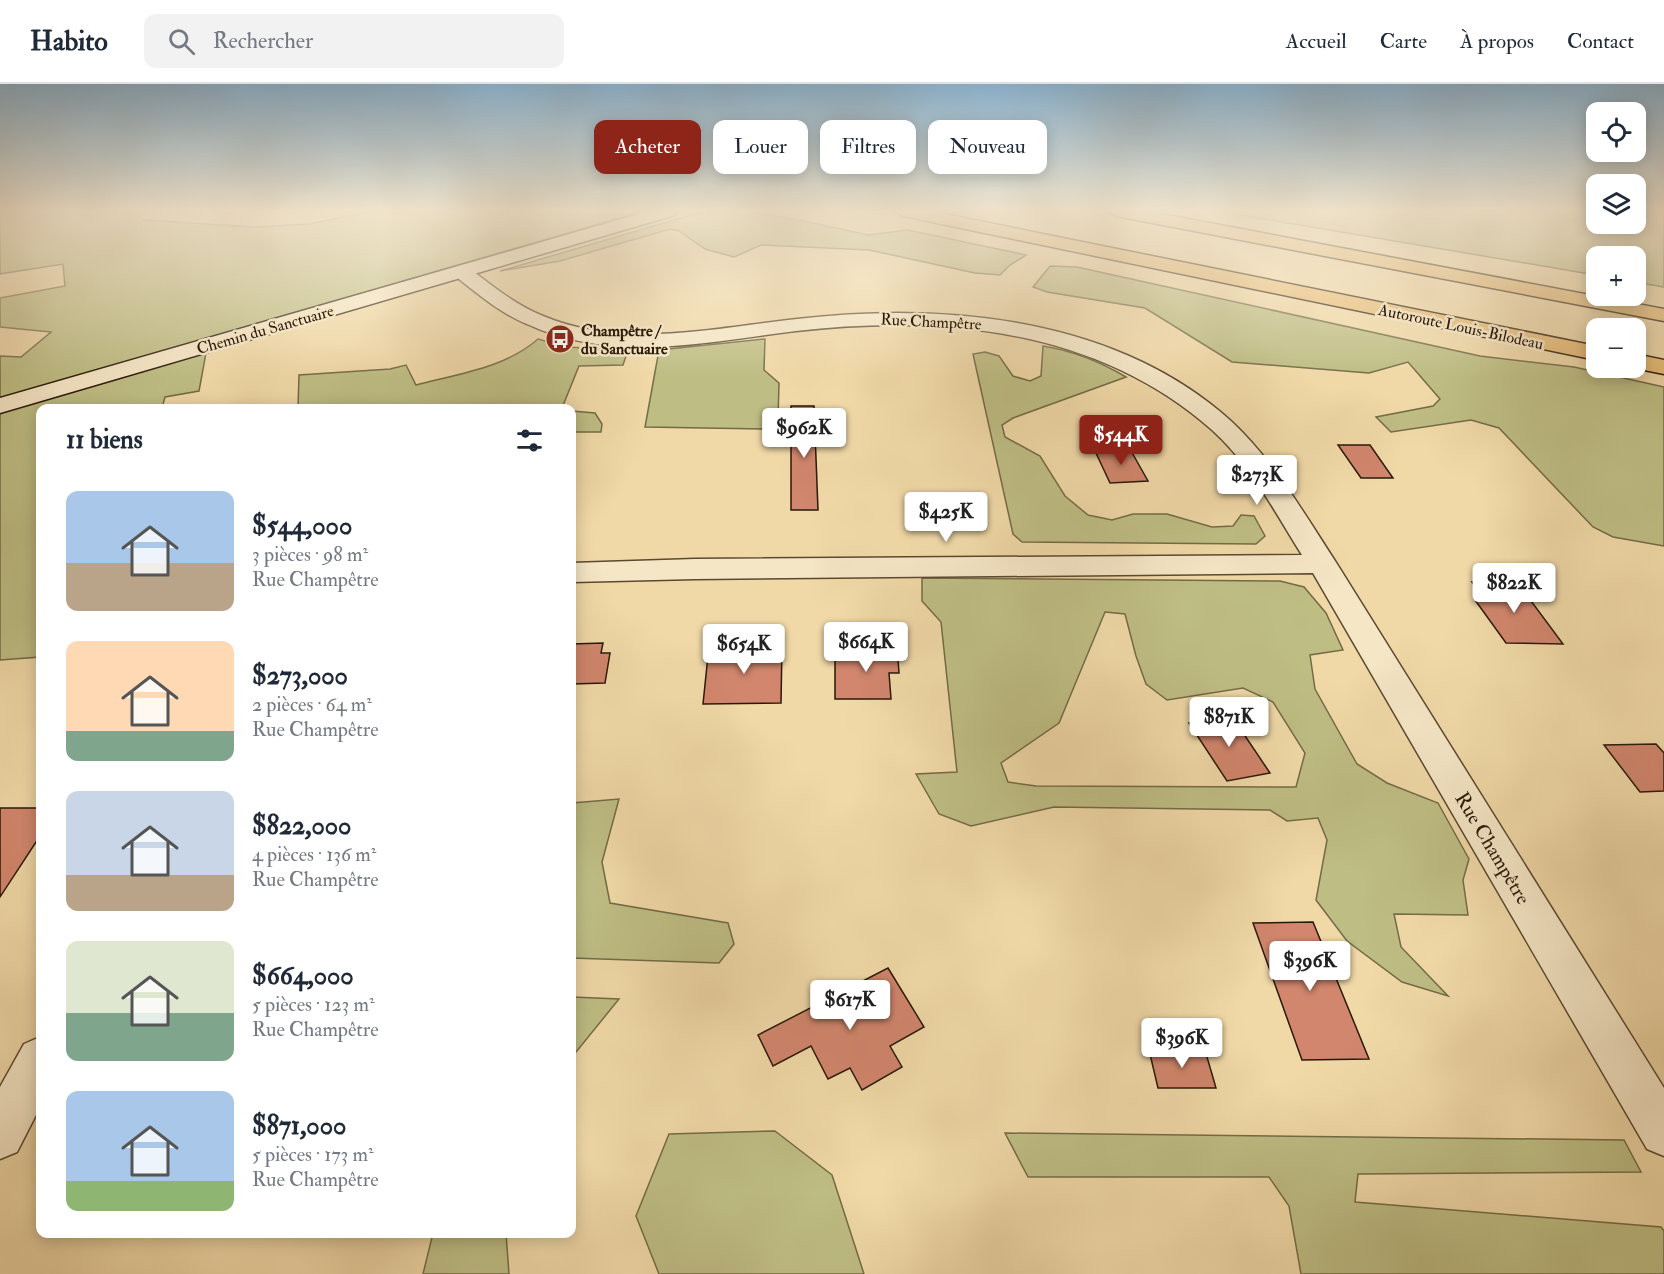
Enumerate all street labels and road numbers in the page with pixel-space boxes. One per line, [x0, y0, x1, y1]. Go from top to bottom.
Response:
street label: Autoroute Louis-Bilodeau [1375, 300, 1545, 354]
street label: Chemin du Sanctuaire [194, 301, 336, 359]
street label: Rue Champêtre [880, 309, 982, 336]
street label: Rue Champêtre [1448, 788, 1536, 909]

